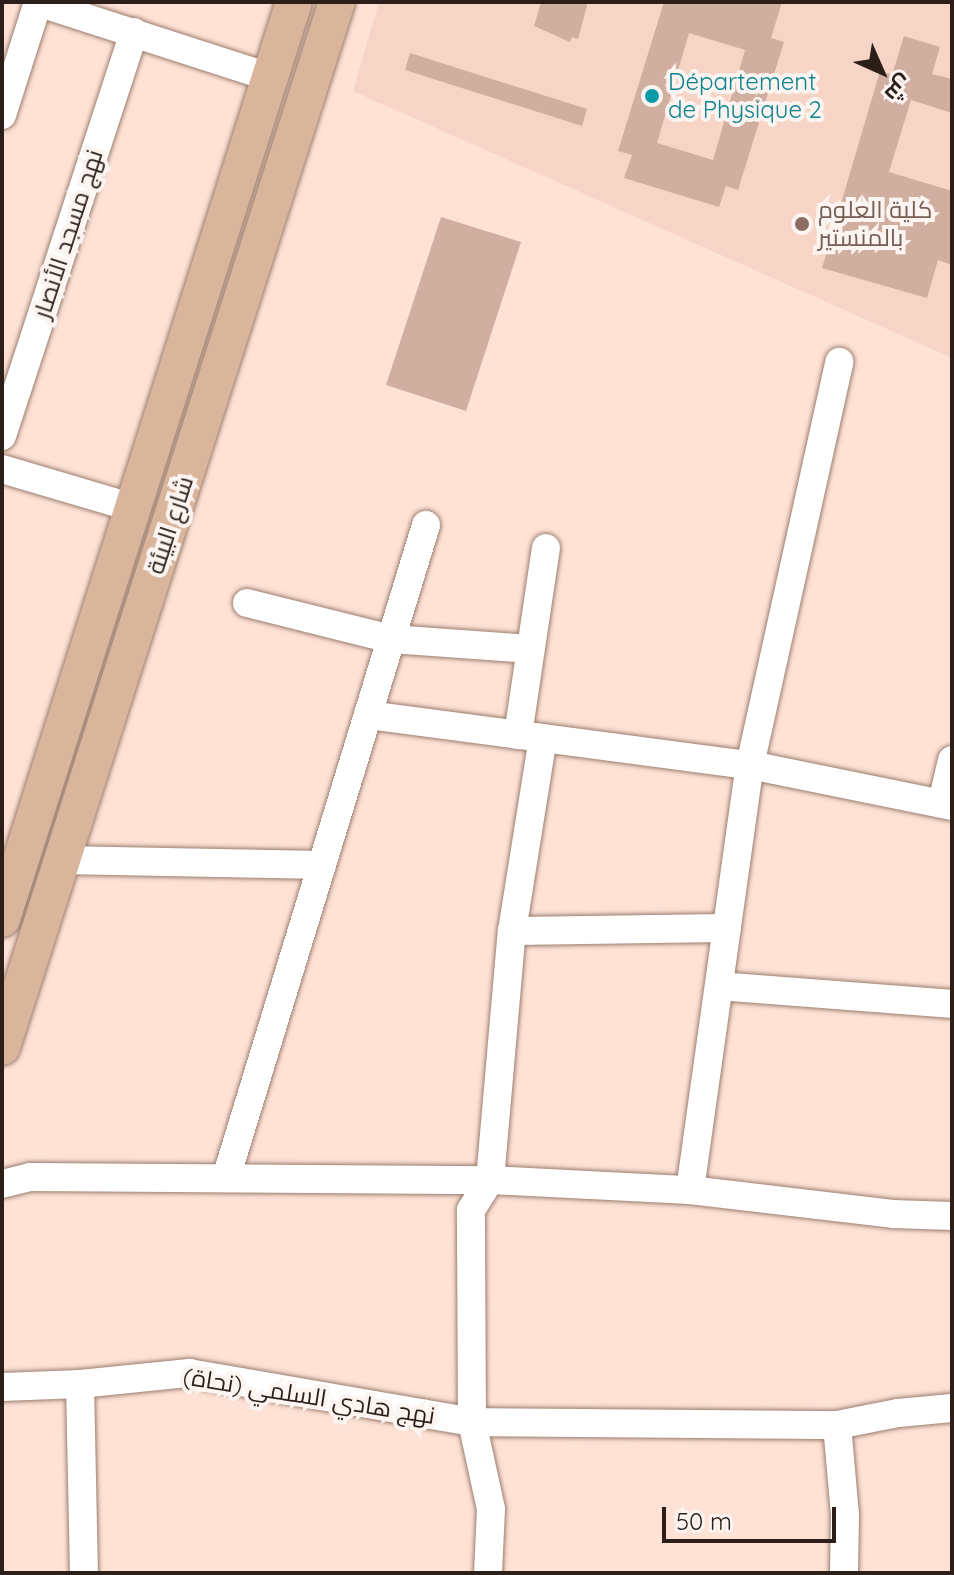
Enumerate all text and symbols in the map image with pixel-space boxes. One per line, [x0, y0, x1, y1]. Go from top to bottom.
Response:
north arrow [842, 32, 922, 112]
place label: Département de Physique 2 [668, 68, 822, 124]
text: ش [879, 69, 919, 109]
marker: Département de Physique 2 [643, 87, 661, 105]
street label: نهج مسجد الأنصار [27, 146, 109, 322]
place label: كلية العلوم بالمنستير [818, 196, 932, 252]
marker: كلية العلوم بالمنستير [793, 215, 811, 233]
street label: شارع البيئة [141, 472, 199, 578]
street label: نهج هادي السلمي (نحاة) [181, 1362, 437, 1430]
scale bar [666, 1491, 840, 1541]
text: 50 m [676, 1506, 732, 1536]

